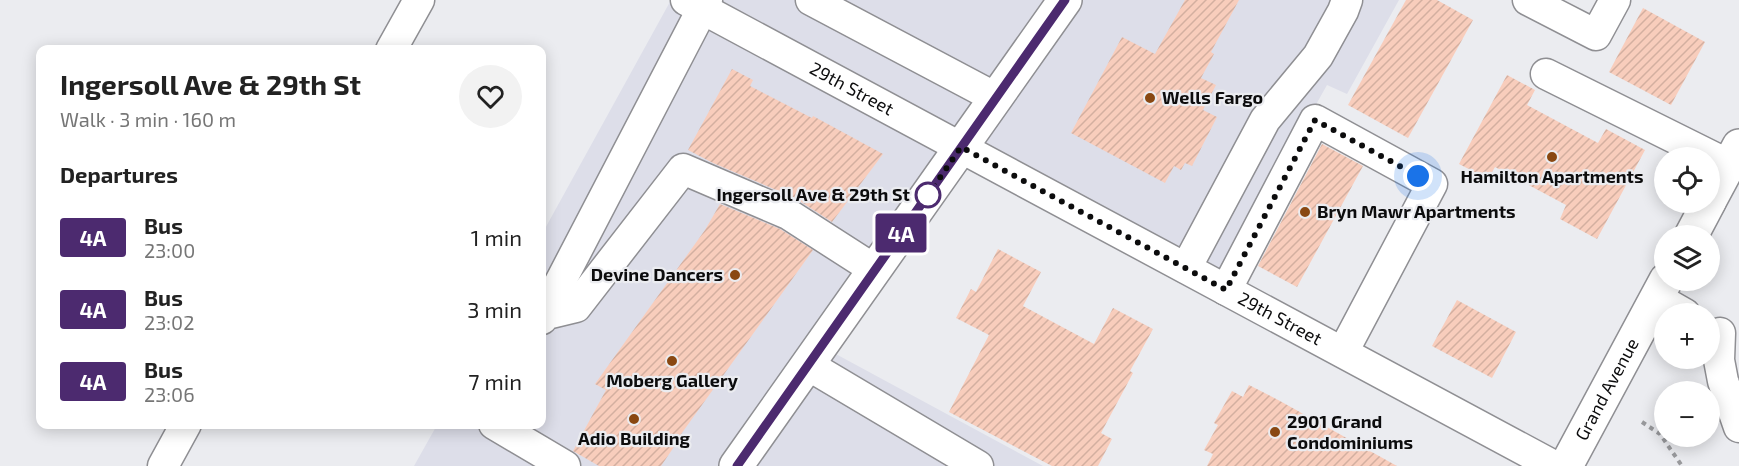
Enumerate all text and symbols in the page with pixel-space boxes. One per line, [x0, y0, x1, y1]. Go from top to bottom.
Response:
street label: 29th Street [806, 57, 898, 120]
button: heart [459, 65, 522, 128]
text: Ingersoll Ave & 29th St [60, 67, 361, 101]
place label: Wells Fargo [1162, 86, 1263, 108]
marker: Wells Fargo [1143, 91, 1157, 105]
text: Walk · 3 min · 160 m [60, 107, 236, 131]
map controls [1654, 147, 1720, 447]
button: locate [1654, 147, 1720, 213]
marker: Hamilton Apartments [1545, 150, 1559, 164]
text: Departures [60, 161, 178, 187]
your location [1403, 161, 1433, 191]
place label: Hamilton Apartments [1460, 165, 1644, 187]
marker: Ingersoll Ave & 29th St [915, 182, 941, 208]
place label: Ingersoll Ave & 29th St [717, 183, 911, 205]
place label: Bryn Mawr Apartments [1317, 200, 1516, 222]
marker: Bryn Mawr Apartments [1298, 205, 1312, 219]
text: Bus [144, 212, 183, 238]
line badge: 4A [874, 214, 928, 252]
text: 4A [887, 221, 915, 246]
text: 1 min [471, 224, 522, 250]
text: 4A [79, 225, 107, 250]
button: layers [1654, 225, 1720, 291]
text: 23:00 [144, 238, 195, 262]
place label: Devine Dancers [591, 263, 723, 285]
marker: Devine Dancers [728, 268, 742, 282]
text: Bus [144, 284, 183, 310]
street label: 29th Street [1235, 287, 1326, 349]
text: 3 min [467, 296, 522, 322]
text: 4A [79, 297, 107, 322]
button: + [1654, 303, 1720, 369]
text: 23:02 [144, 310, 194, 334]
street label: Grand Avenue [1570, 334, 1643, 444]
marker: Moberg Gallery [665, 354, 679, 368]
text: Bus [144, 356, 183, 382]
text: 7 min [468, 368, 522, 394]
text: 4A [79, 369, 107, 394]
place label: Moberg Gallery [606, 369, 739, 391]
button: − [1654, 381, 1720, 447]
text: 23:06 [144, 382, 195, 406]
place label: 2901 Grand Condominiums [1287, 410, 1413, 453]
marker: Adio Building [627, 412, 641, 426]
marker: 2901 Grand Condominiums [1268, 425, 1282, 439]
place label: Adio Building [578, 427, 691, 449]

